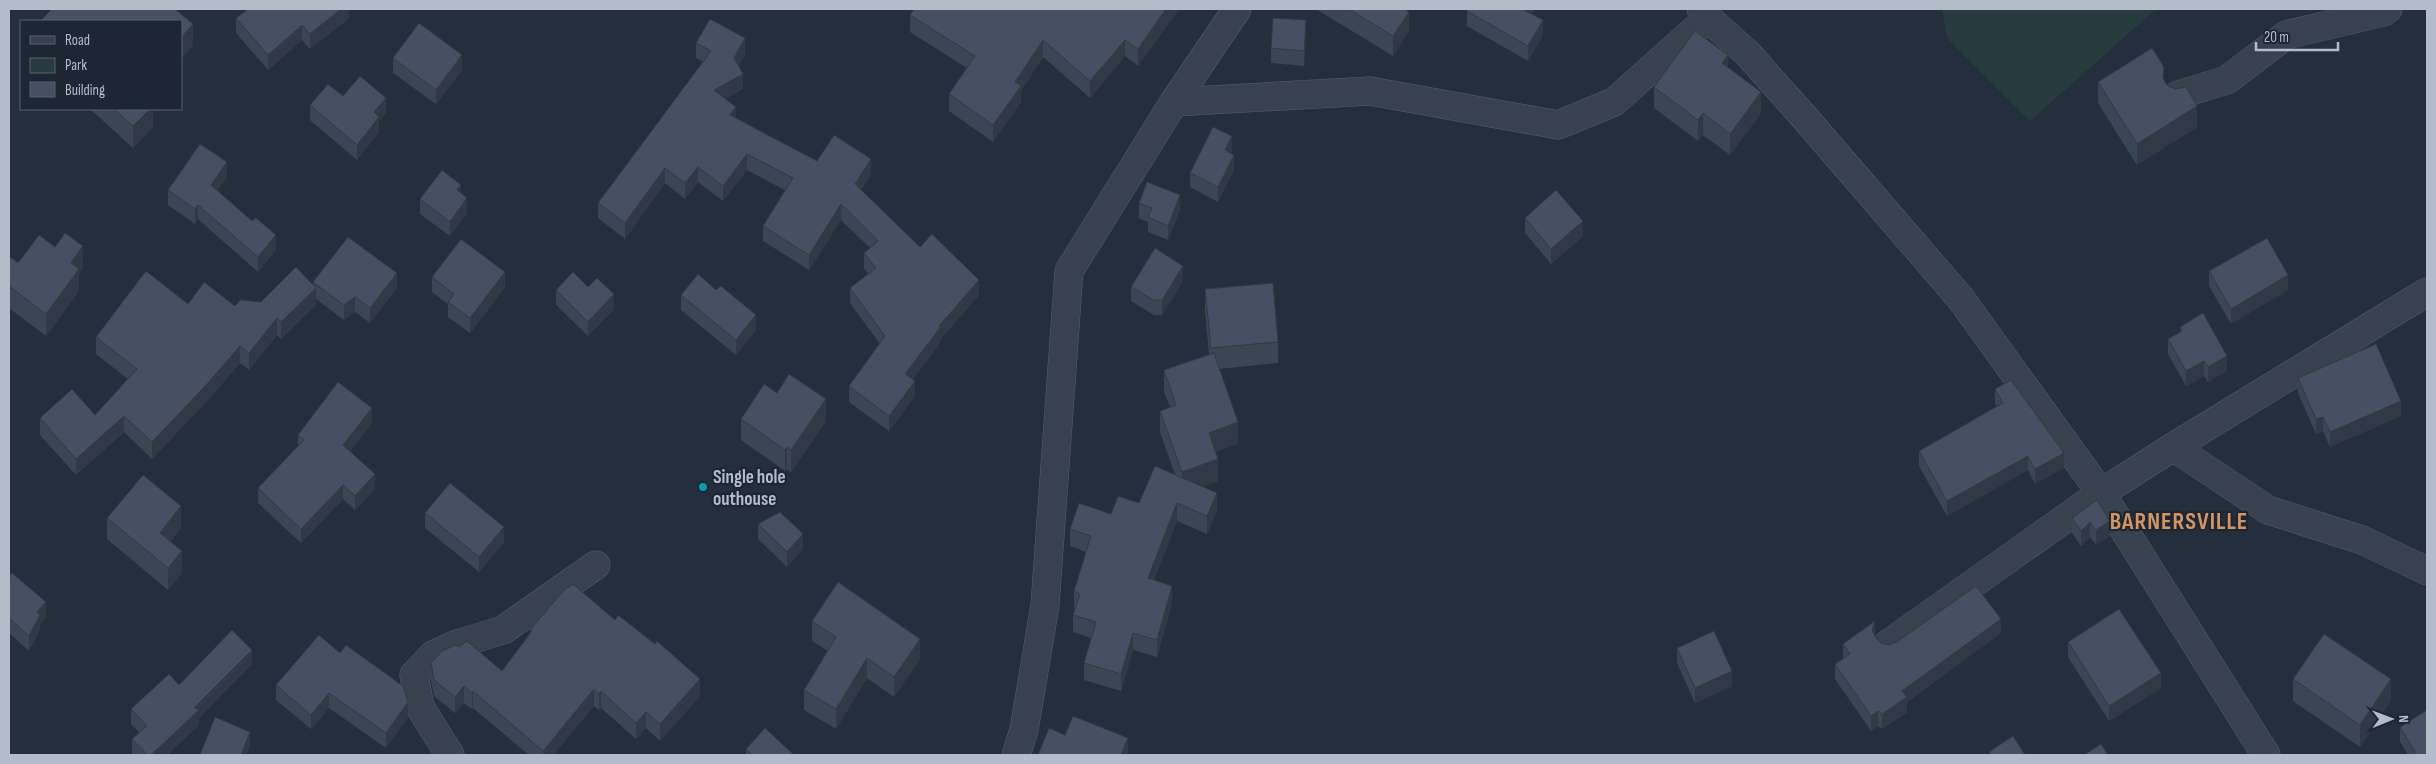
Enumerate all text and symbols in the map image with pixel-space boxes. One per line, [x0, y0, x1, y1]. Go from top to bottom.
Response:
legend [20, 20, 182, 110]
scale bar [2256, 20, 2338, 52]
text: 20 m [2264, 28, 2289, 47]
text: Road [65, 31, 90, 50]
text: Park [65, 56, 87, 75]
text: Building [65, 81, 105, 100]
place label: Single hole outhouse [713, 466, 786, 511]
marker: Single hole outhouse [697, 481, 709, 493]
district label: BARNERSVILLE [2110, 507, 2248, 536]
north arrow [2366, 694, 2416, 744]
text: N [2395, 715, 2412, 723]

